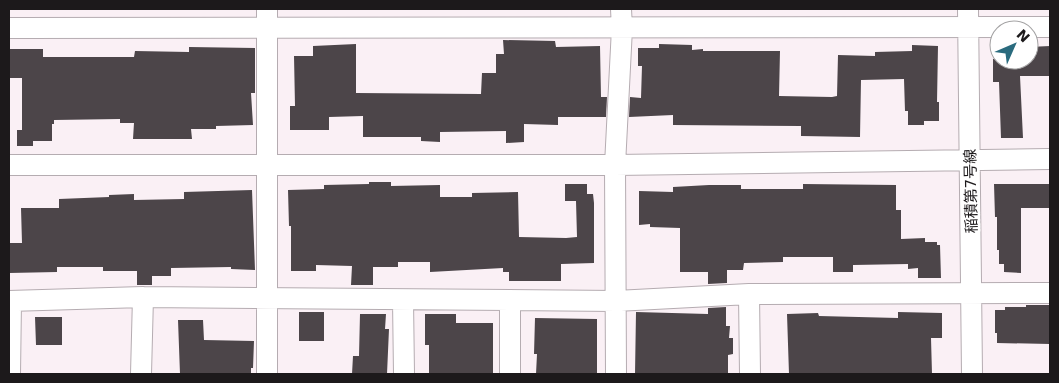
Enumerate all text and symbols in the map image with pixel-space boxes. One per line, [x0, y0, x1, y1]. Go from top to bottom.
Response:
north arrow [989, 20, 1039, 70]
text: N [1013, 26, 1033, 46]
street label: 稲積第7号線 [961, 149, 981, 233]

